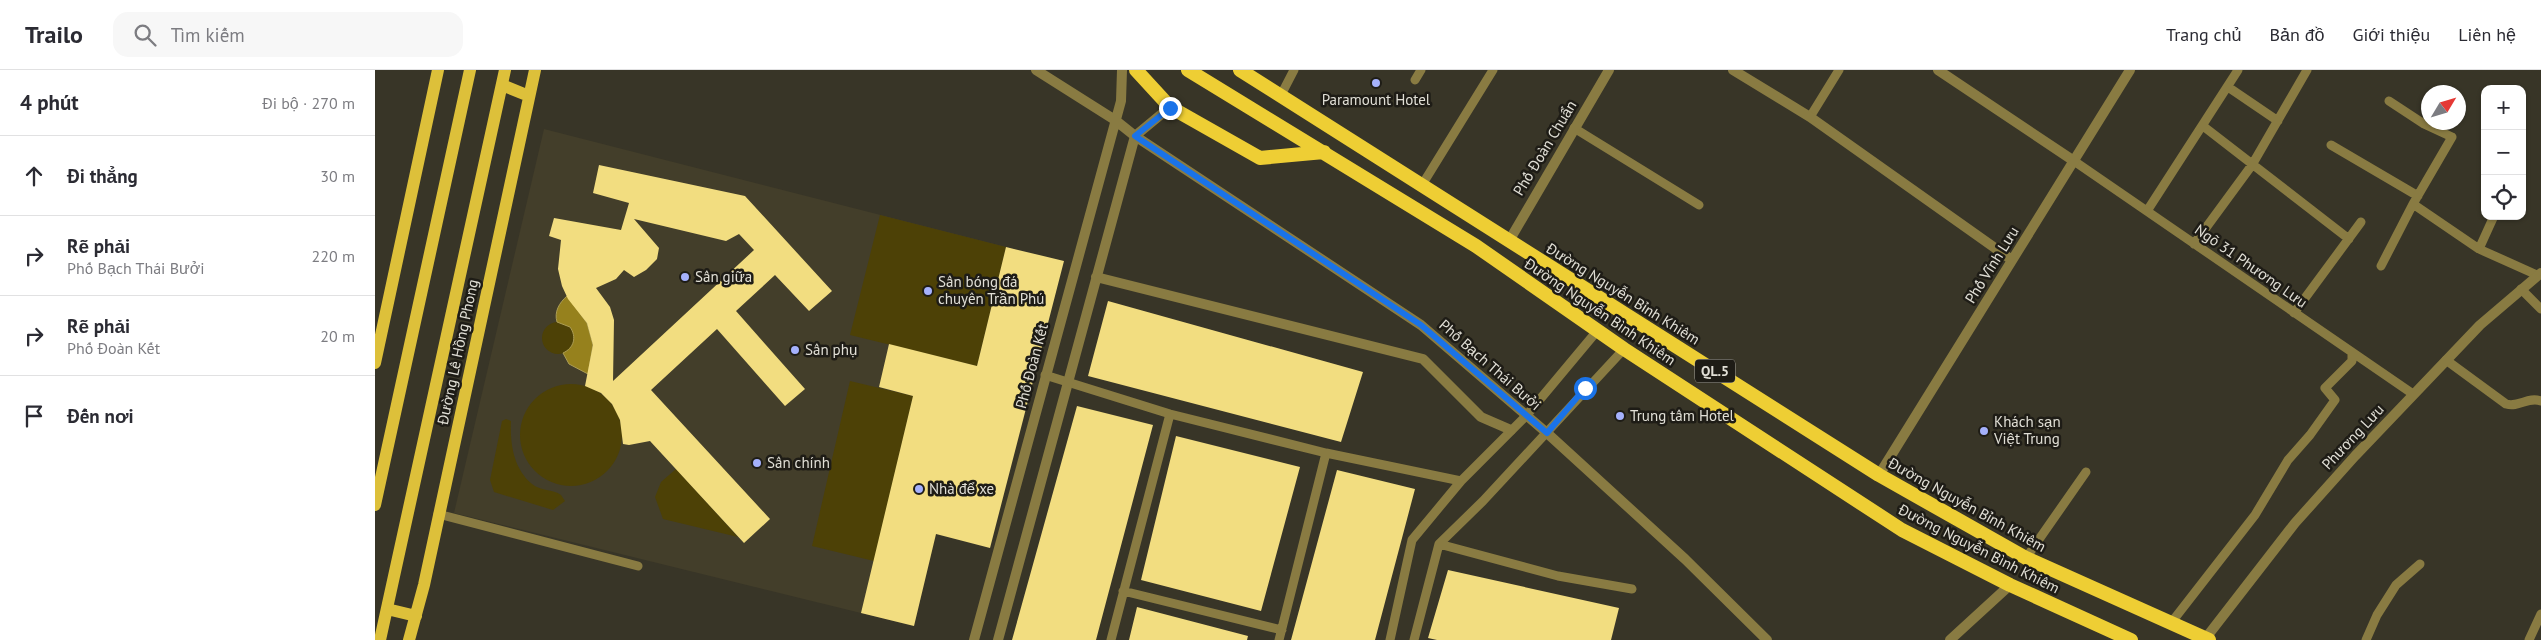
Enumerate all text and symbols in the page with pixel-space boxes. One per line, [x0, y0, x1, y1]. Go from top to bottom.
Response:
search box [113, 12, 463, 57]
text: Trailo [25, 19, 83, 50]
icon: search [131, 21, 159, 49]
text: Tìm kiếm [171, 23, 245, 47]
text: Trang chủ [2166, 23, 2242, 46]
text: Bản đồ [2270, 23, 2324, 46]
text: Giới thiệu [2352, 23, 2430, 46]
text: Liên hệ [2458, 23, 2516, 46]
marker: Paramount Hotel [1370, 77, 1382, 89]
north arrow [2421, 85, 2466, 130]
map controls [2481, 85, 2526, 220]
button: + [2481, 85, 2526, 130]
text: 4 phút [20, 89, 79, 116]
place label: Paramount Hotel [1322, 90, 1431, 109]
text: Đi bộ · 270 m [262, 93, 355, 113]
route end [1159, 97, 1182, 120]
street label: Phố Đoàn Chuẩn [1509, 97, 1580, 199]
button: − [2481, 130, 2526, 175]
icon: ahead [20, 162, 48, 190]
text: Đi thẳng [67, 164, 138, 188]
text: 30 m [320, 166, 355, 186]
button: locate [2481, 175, 2526, 220]
street label: Ngõ 31 Phương Lưu [2191, 220, 2311, 312]
street label: Phố Vĩnh Lưu [1960, 223, 2023, 307]
text: Rẽ phải [67, 234, 130, 258]
street label: Đường Nguyễn Bỉnh Khiêm [1542, 238, 1704, 349]
icon: right [20, 242, 48, 270]
text: 220 m [312, 246, 355, 266]
street label: Đường Nguyễn Bình Khiêm [1520, 253, 1679, 369]
text: Phố Bạch Thái Bưởi [67, 258, 205, 278]
place label: Sân giữa [695, 267, 752, 286]
marker: Sân giữa [679, 271, 691, 283]
place label: Sân bóng đá chuyên Trần Phú [938, 272, 1044, 308]
street label: Đường Lê Hồng Phong [433, 277, 482, 427]
marker: Sân bóng đá chuyên Trần Phú [922, 285, 934, 297]
text: Rẽ phải [67, 314, 130, 338]
street label: Phố Bạch Thái Bưởi [1435, 315, 1545, 414]
street label: Phố Đoàn Kết [1011, 321, 1052, 411]
icon: right [20, 322, 48, 350]
text: 20 m [320, 326, 355, 346]
text: Phố Đoàn Kết [67, 338, 160, 358]
place label: Sân phụ [805, 340, 857, 359]
marker: Sân phụ [789, 344, 801, 356]
road number: QL.5 [1695, 360, 1735, 382]
route start [1574, 377, 1597, 400]
street label: Phương Lưu [2318, 400, 2388, 473]
icon: arrive [20, 402, 48, 430]
text: Đến nơi [67, 404, 134, 428]
place label: Trung tâm Hotel [1630, 406, 1735, 425]
marker: Trung tâm Hotel [1614, 410, 1626, 422]
place label: Khách sạn Việt Trung [1993, 412, 2061, 448]
marker: Khách sạn Việt Trung [1978, 425, 1990, 437]
place label: Sân chính [767, 453, 830, 472]
street label: Đường Nguyễn Bỉnh Khiêm [1884, 453, 2049, 556]
marker: Sân chính [751, 457, 763, 469]
place label: Nhà để xe [929, 479, 994, 498]
marker: Nhà để xe [913, 483, 925, 495]
street label: Đường Nguyễn Bình Khiêm [1895, 499, 2063, 597]

